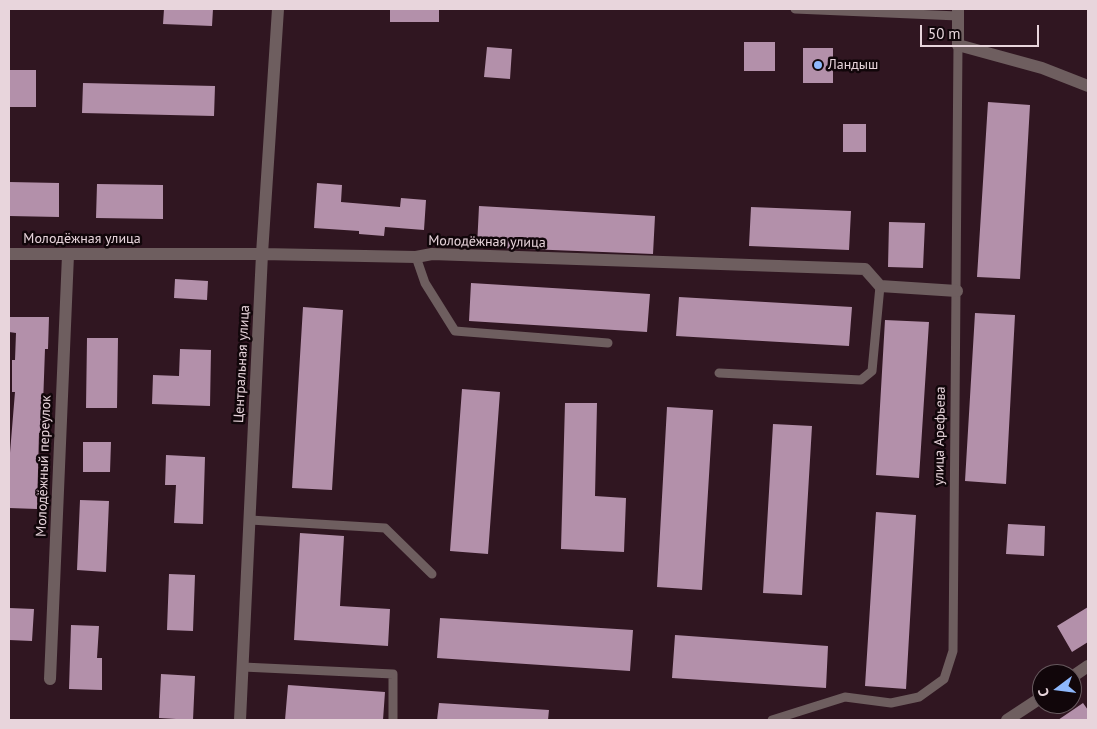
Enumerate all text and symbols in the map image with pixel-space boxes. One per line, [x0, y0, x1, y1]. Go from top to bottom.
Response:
scale bar [922, 15, 1041, 47]
text: 50 m [928, 24, 961, 43]
place label: Ландыш [828, 57, 878, 73]
marker: Ландыш [812, 59, 824, 71]
street label: Молодёжная улица [23, 231, 141, 247]
street label: Молодёжная улица [428, 233, 546, 251]
street label: Центральная улица [231, 305, 253, 423]
street label: улица Арефьева [931, 386, 949, 486]
street label: Молодёжный переулок [33, 395, 55, 537]
north arrow [1032, 664, 1082, 714]
text: С [1034, 687, 1053, 699]

